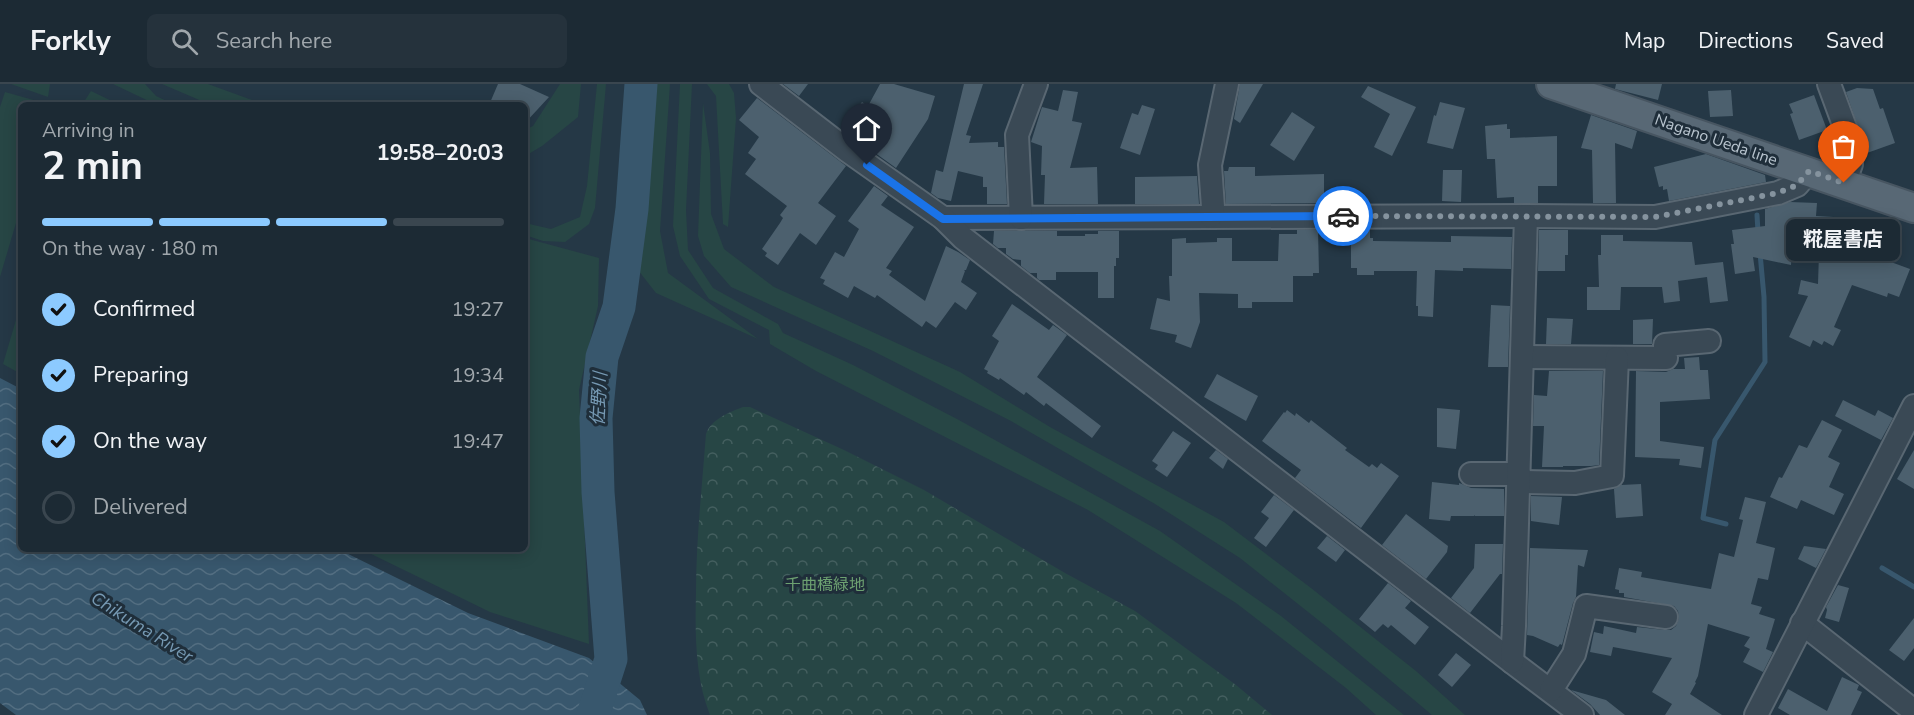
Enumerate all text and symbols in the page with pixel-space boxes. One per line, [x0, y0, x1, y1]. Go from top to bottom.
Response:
search box [147, 14, 567, 68]
text: Forkly [30, 22, 111, 60]
icon: search [168, 25, 201, 58]
text: Search here [216, 26, 332, 56]
text: Map [1624, 27, 1665, 55]
text: Directions [1698, 27, 1793, 55]
text: Saved [1826, 27, 1884, 55]
pin [841, 103, 892, 165]
street label: Nagano Ueda line [1652, 109, 1780, 171]
icon: home [850, 112, 883, 145]
text: Arriving in [42, 117, 135, 144]
pin [1818, 121, 1869, 183]
icon: bag [1827, 130, 1860, 163]
text: 19:58–20:03 [376, 138, 504, 168]
text: 2 min [42, 140, 143, 193]
courier [1313, 186, 1373, 246]
icon: car [1327, 200, 1360, 233]
callout: 糀屋書店 [1787, 219, 1901, 261]
text: 糀屋書店 [1803, 226, 1883, 253]
text: On the way · 180 m [42, 235, 218, 262]
icon: check [42, 293, 75, 326]
text: Confirmed [93, 294, 195, 324]
text: 19:27 [451, 296, 504, 323]
icon: check [42, 359, 75, 392]
text: Preparing [93, 360, 189, 390]
text: 19:34 [451, 362, 504, 389]
water label: 佐野川 [586, 369, 613, 427]
icon: check [42, 425, 75, 458]
text: On the way [93, 426, 207, 456]
text: 19:47 [451, 428, 504, 455]
text: Delivered [93, 492, 188, 522]
park label: 千曲橋緑地 [785, 574, 865, 596]
water label: Chikuma River [86, 586, 198, 668]

